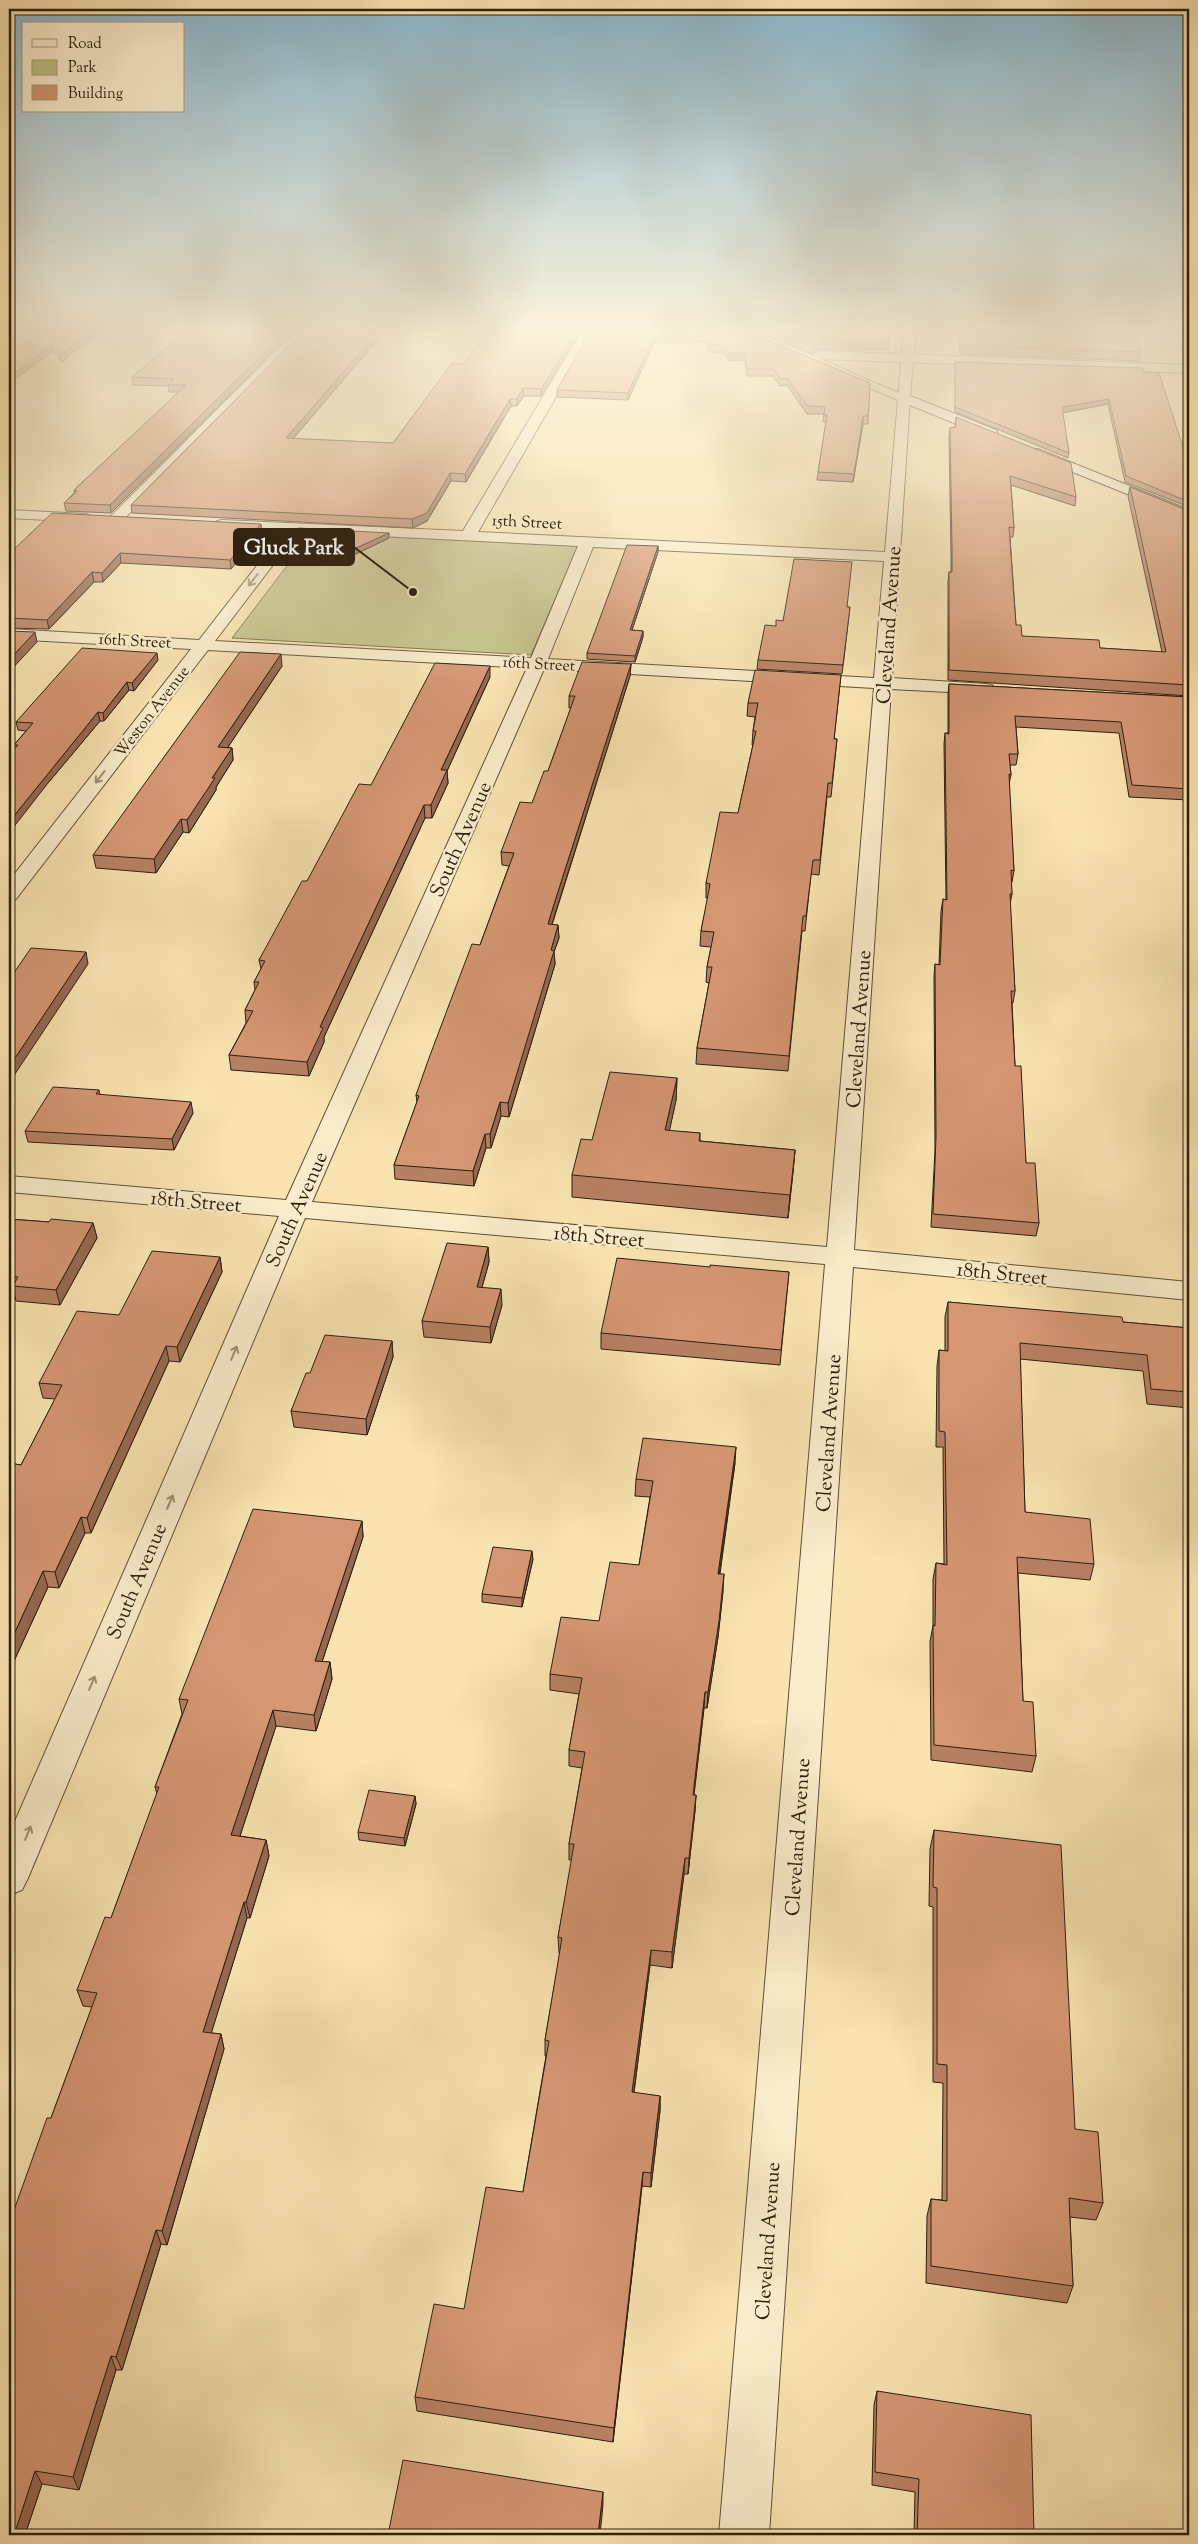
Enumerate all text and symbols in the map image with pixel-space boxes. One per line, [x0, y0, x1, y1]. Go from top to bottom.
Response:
legend [22, 22, 185, 112]
text: Road [68, 34, 102, 55]
text: Park [68, 58, 97, 79]
text: Building [68, 84, 123, 105]
street label: 15th Street [491, 510, 563, 537]
callout: Gluck Park [234, 529, 354, 565]
text: Gluck Park [244, 534, 345, 564]
street label: Cleveland Avenue [871, 545, 910, 705]
one-way arrow [247, 573, 258, 586]
street label: 16th Street [98, 629, 172, 656]
street label: 16th Street [502, 652, 576, 679]
street label: Weston Avenue [110, 662, 196, 763]
one-way arrow [94, 771, 105, 784]
street label: South Avenue [424, 777, 501, 903]
street label: Cleveland Avenue [841, 949, 880, 1109]
street label: South Avenue [260, 1147, 337, 1273]
street label: 18th Street [149, 1185, 243, 1222]
street label: 18th Street [552, 1220, 646, 1257]
street label: 18th Street [955, 1256, 1049, 1295]
one-way arrow [229, 1346, 239, 1361]
street label: Cleveland Avenue [811, 1353, 850, 1513]
one-way arrow [165, 1495, 175, 1510]
street label: South Avenue [101, 1519, 176, 1645]
one-way arrow [88, 1676, 97, 1691]
street label: Cleveland Avenue [780, 1757, 819, 1917]
one-way arrow [24, 1826, 33, 1841]
street label: Cleveland Avenue [750, 2161, 789, 2321]

